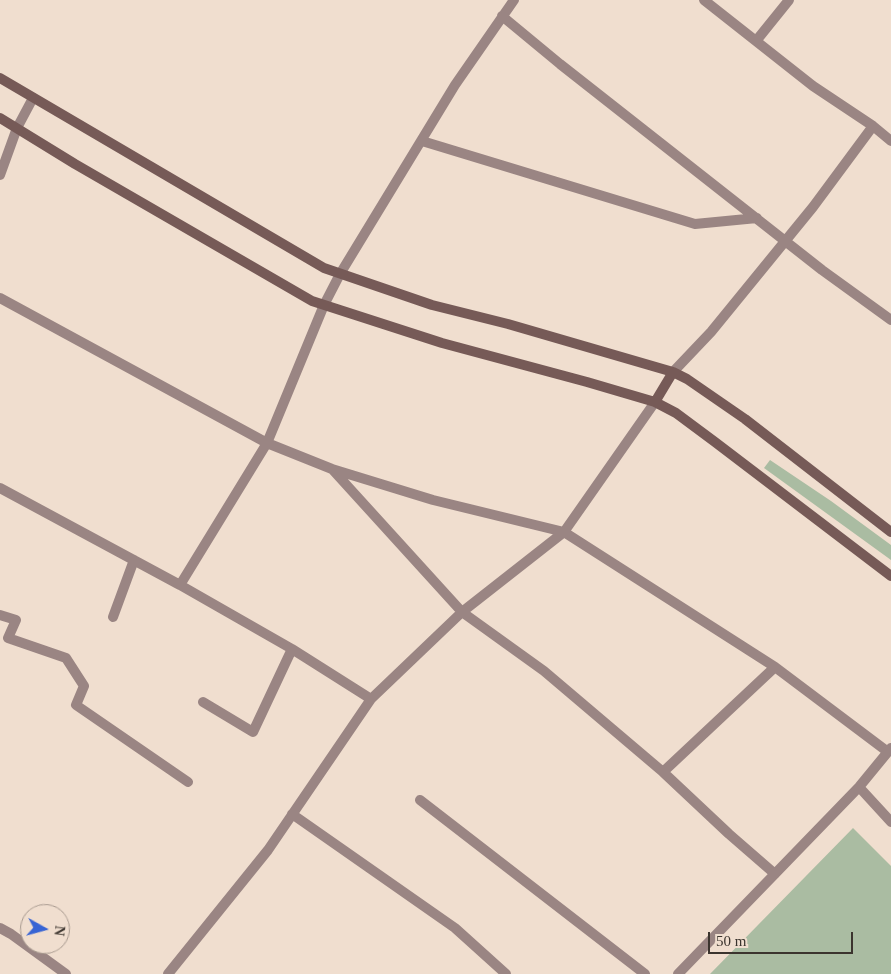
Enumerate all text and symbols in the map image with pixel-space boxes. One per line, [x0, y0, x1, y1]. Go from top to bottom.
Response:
north arrow [20, 904, 70, 954]
scale bar [711, 922, 856, 954]
text: N [51, 925, 67, 937]
text: 50 m [716, 933, 746, 949]

